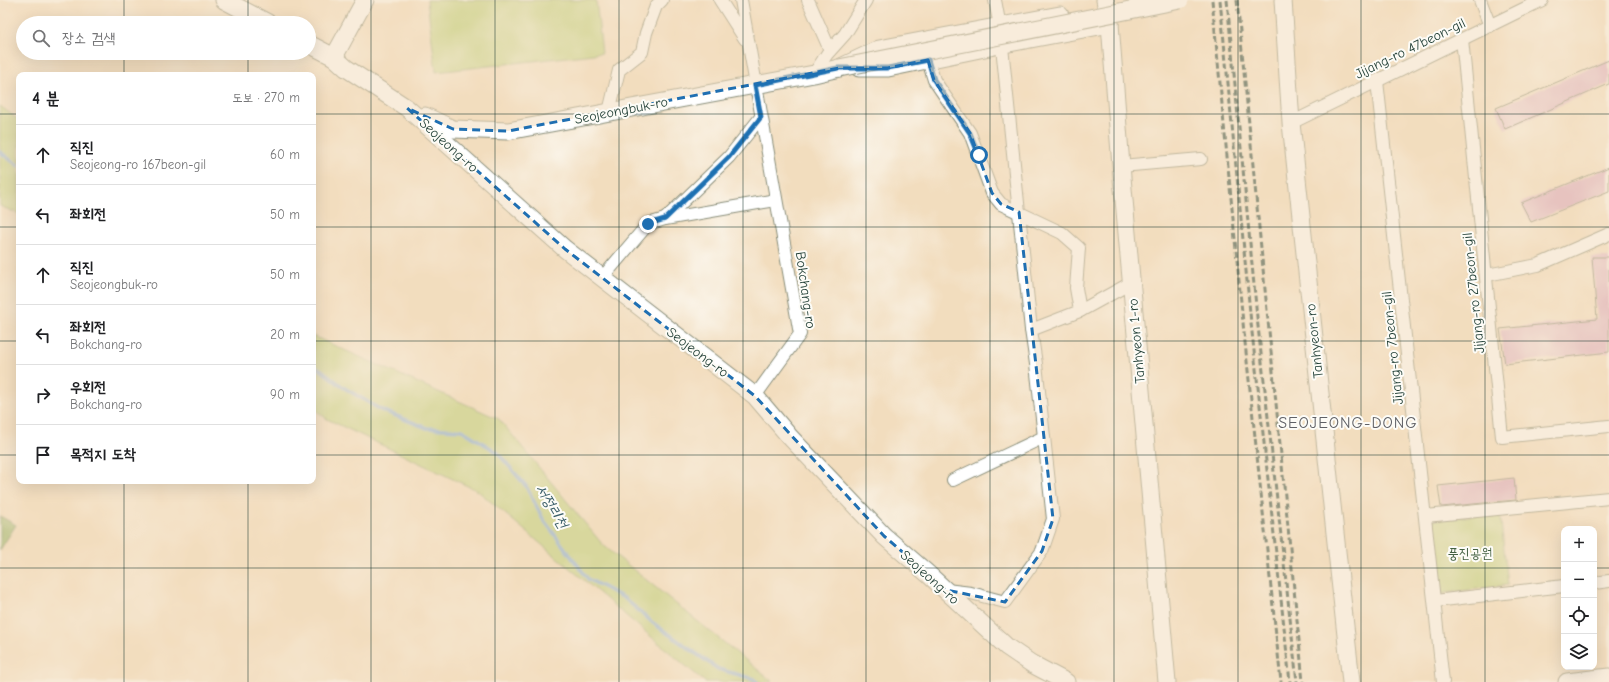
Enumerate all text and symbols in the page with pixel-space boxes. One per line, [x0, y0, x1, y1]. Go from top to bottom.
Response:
street label: Jijang-ro 47beon-gil [1352, 14, 1468, 83]
search box [16, 16, 316, 60]
icon: search [30, 27, 52, 49]
text: 장소 검색 [62, 29, 115, 47]
text: 4 분 [32, 89, 60, 108]
text: 도보 · 270 m [232, 90, 300, 105]
street label: Seojeongbuk-ro [573, 93, 669, 128]
street label: Seojeong-ro [416, 115, 482, 176]
text: 직진 [70, 138, 94, 156]
icon: ahead [32, 144, 54, 166]
route start [970, 146, 988, 164]
text: 60 m [270, 147, 300, 162]
text: Seojeong-ro 167beon-gil [70, 157, 206, 172]
icon: left [32, 204, 54, 226]
text: 좌회전 [70, 205, 106, 223]
text: 50 m [270, 207, 300, 222]
route end [639, 215, 657, 233]
street label: Jijang-ro 27beon-gil [1459, 232, 1488, 354]
street label: Bokchang-ro [792, 250, 819, 330]
text: 직진 [70, 258, 94, 276]
icon: ahead [32, 264, 54, 286]
text: 50 m [270, 267, 300, 282]
text: Seojeongbuk-ro [70, 277, 158, 292]
street label: Jijang-ro 7beon-gil [1378, 290, 1407, 405]
street label: Tanhyeon 1-ro [1124, 298, 1149, 384]
street label: Tanhyeon-ro [1302, 303, 1327, 379]
text: 좌회전 [70, 318, 106, 336]
icon: left [32, 324, 54, 346]
street label: Seojeong-ro [663, 324, 732, 381]
text: 20 m [270, 327, 300, 342]
text: Bokchang-ro [70, 337, 142, 352]
text: 우회전 [70, 378, 106, 396]
icon: right [32, 384, 54, 406]
text: 90 m [270, 387, 300, 402]
text: Bokchang-ro [70, 397, 142, 412]
district label: SEOJEONG-DONG [1278, 414, 1418, 432]
icon: arrive [32, 444, 54, 466]
text: 목적지 도착 [70, 445, 136, 463]
water label: 서정리천 [532, 481, 573, 533]
map controls [1561, 526, 1597, 670]
button: + [1561, 526, 1597, 562]
park label: 풍진공원 [1447, 545, 1493, 562]
street label: Seojeong-ro [897, 547, 963, 608]
button: − [1561, 562, 1597, 598]
button: locate [1561, 598, 1597, 634]
button: layers [1561, 634, 1597, 670]

